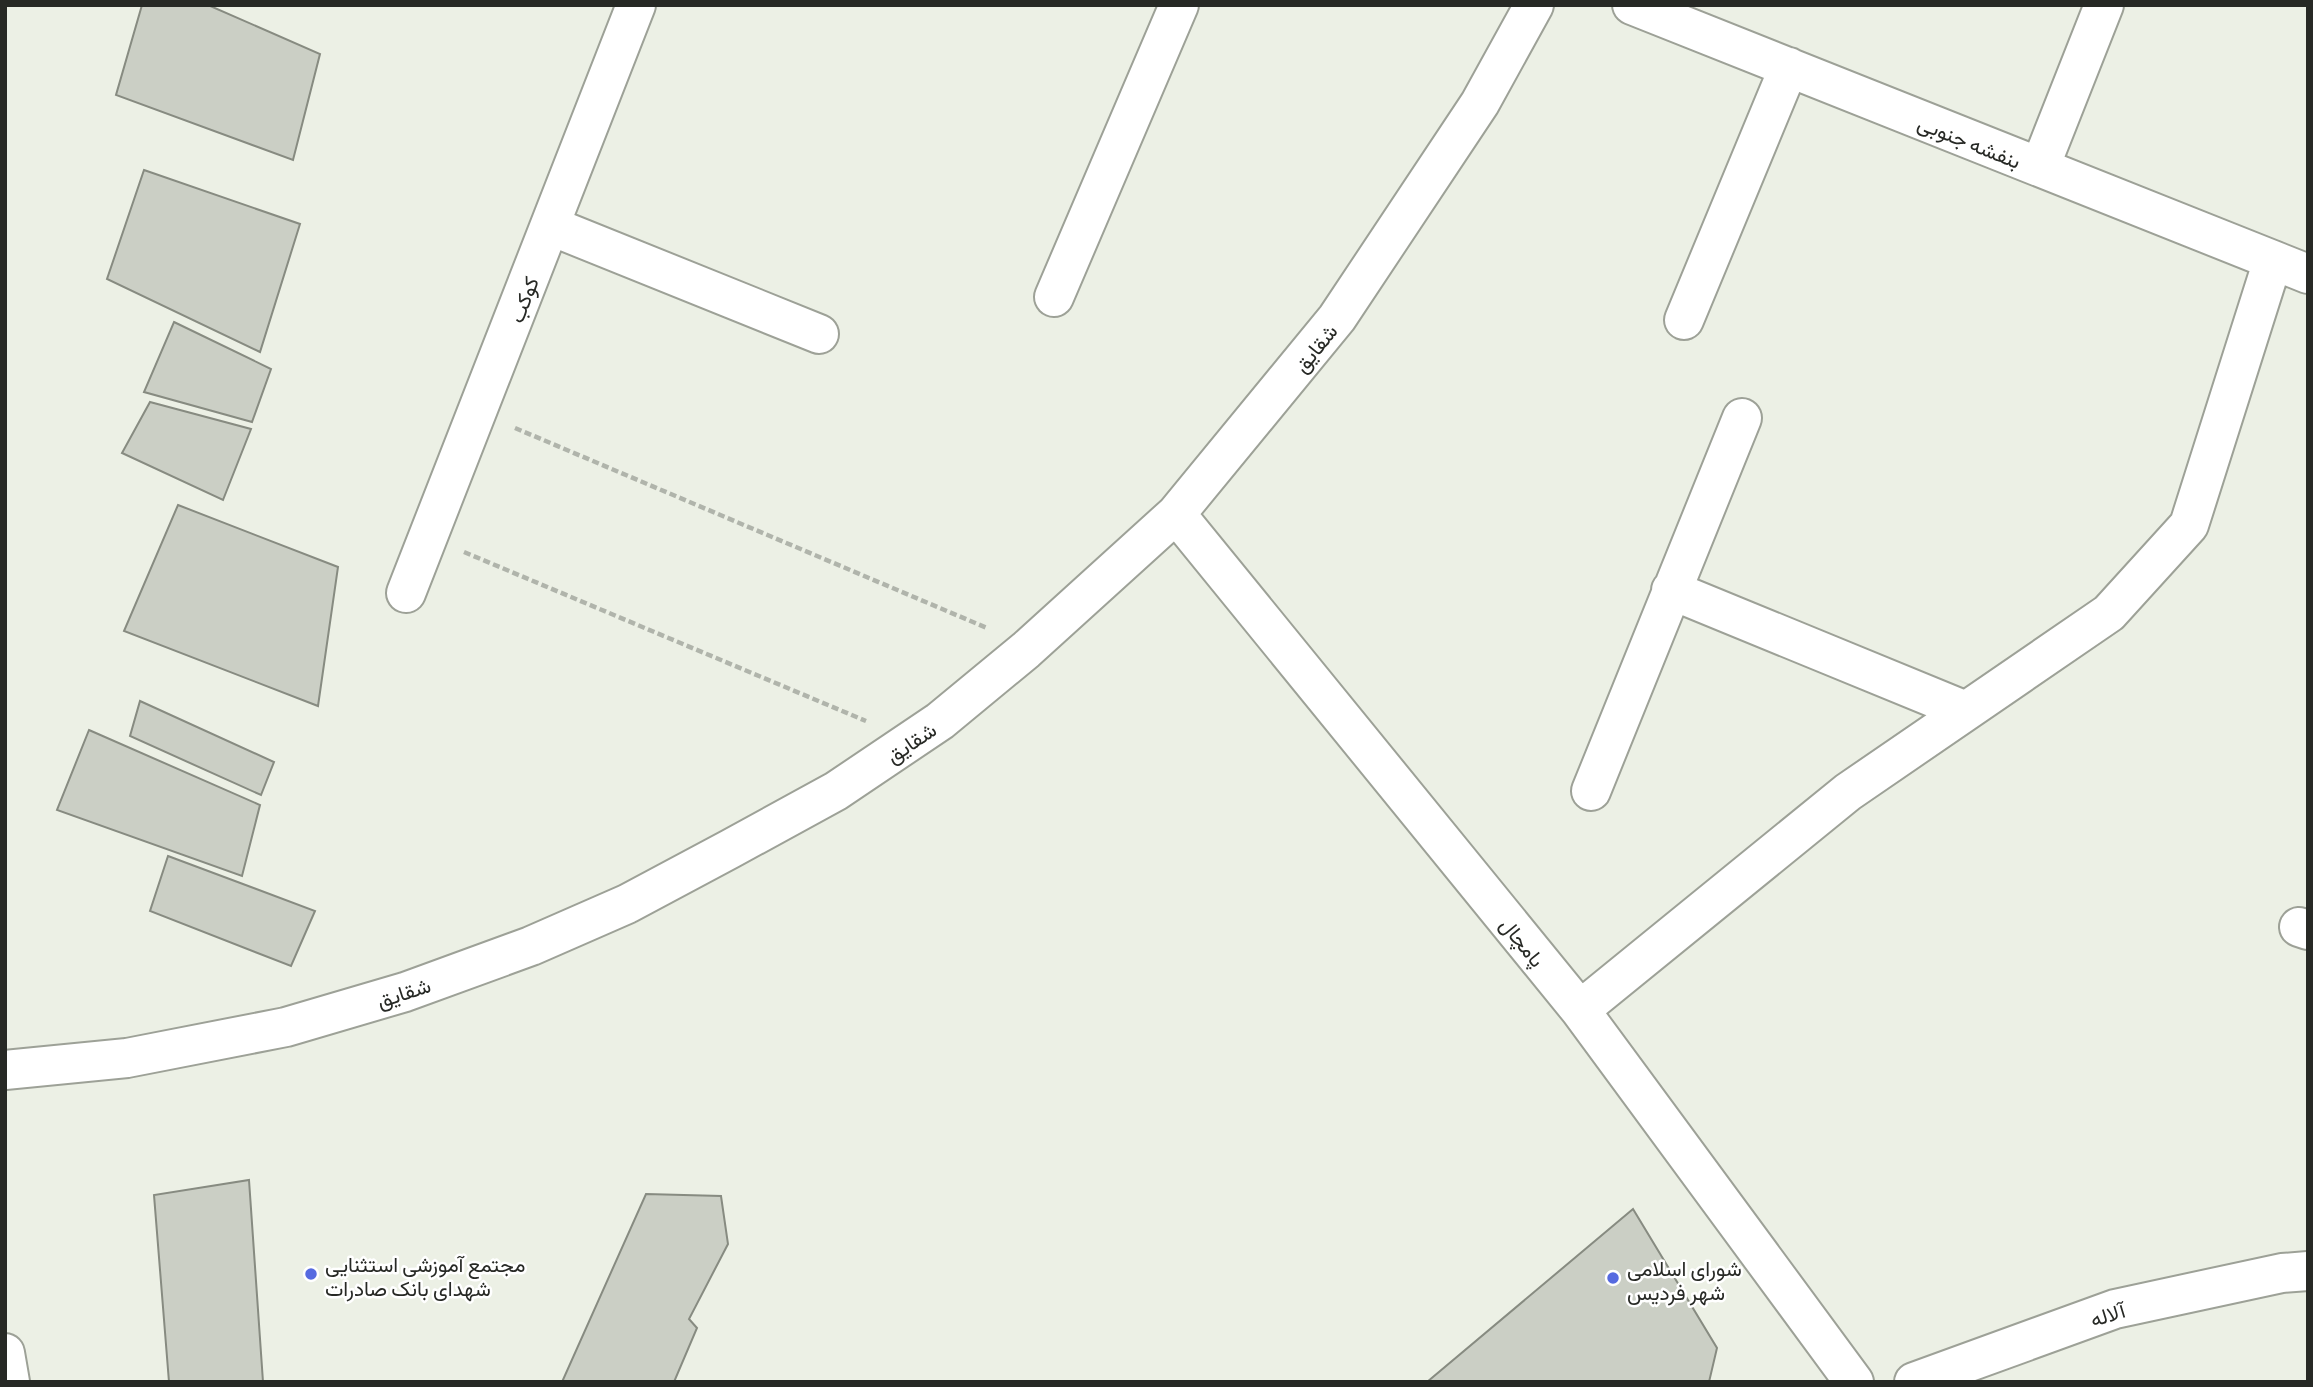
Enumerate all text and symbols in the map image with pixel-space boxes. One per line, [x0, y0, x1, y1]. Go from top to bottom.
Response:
street label: بنفشه جنوبی [1914, 105, 2026, 175]
street label: کوکب [499, 271, 545, 327]
street label: شقایق [1285, 316, 1343, 378]
street label: شقایق [878, 713, 942, 769]
street label: پامچال [1493, 909, 1554, 973]
street label: شقایق [372, 968, 434, 1014]
place label: مجتمع آموزشی استثنایی شهدای بانک صادرات [325, 1247, 525, 1302]
place label: شورای اسلامی شهر فردیس [1627, 1251, 1742, 1306]
marker: مجتمع آموزشی استثنایی شهدای بانک صادرات [303, 1266, 319, 1282]
marker: شورای اسلامی شهر فردیس [1605, 1270, 1621, 1286]
street label: آلاله [2086, 1292, 2130, 1333]

